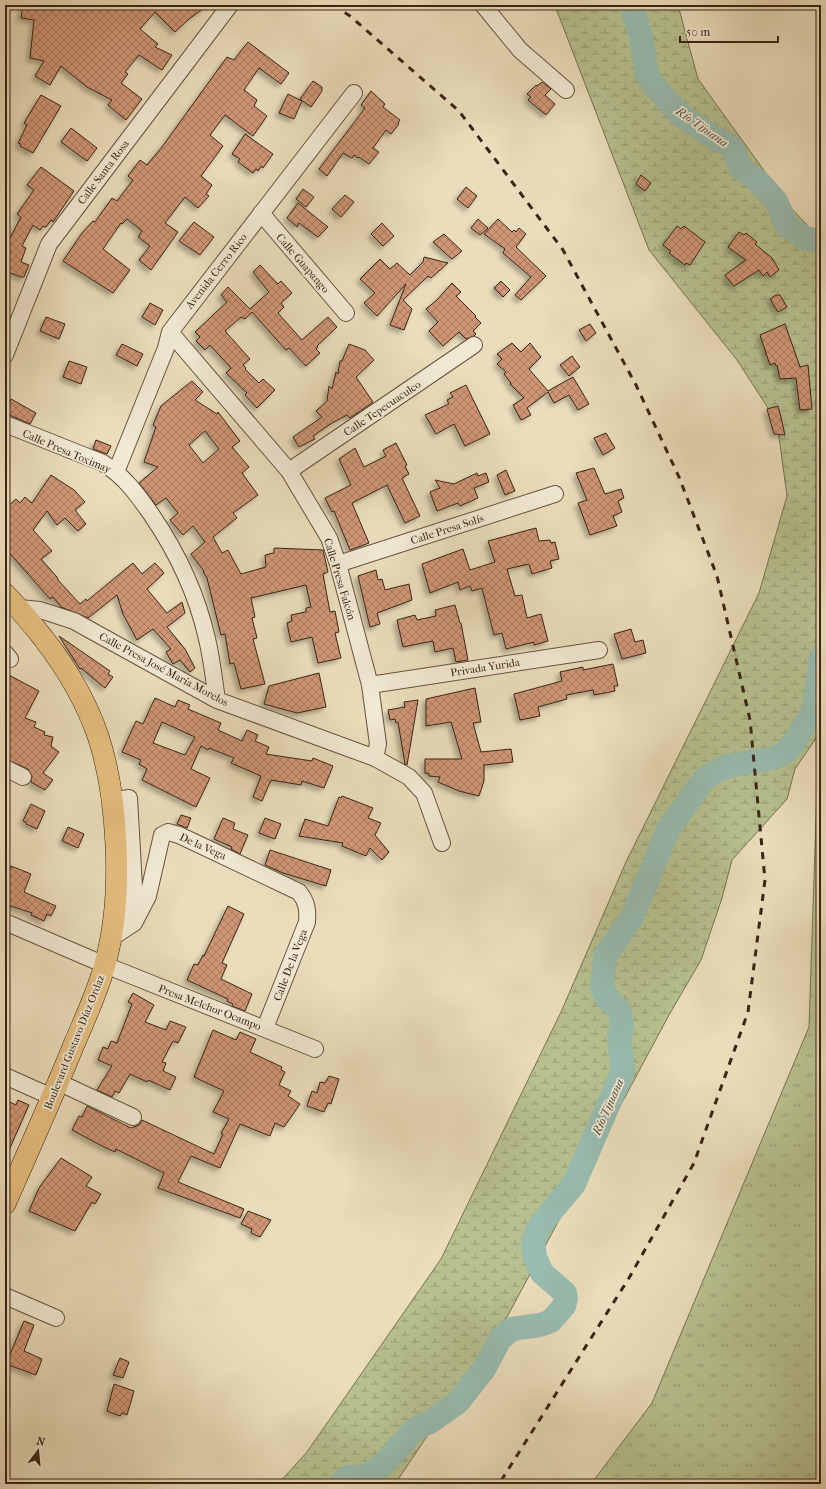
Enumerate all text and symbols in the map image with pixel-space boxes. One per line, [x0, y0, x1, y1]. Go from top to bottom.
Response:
scale bar [680, 18, 778, 44]
text: 50 m [686, 25, 710, 39]
water label: Río Tijuana [673, 103, 731, 150]
street label: Calle Santa Rosa [75, 137, 132, 207]
street label: Avenida Cerro Rico [182, 231, 250, 312]
street label: Calle Guapango [273, 231, 332, 296]
street label: Calle Tepecuaculco [341, 378, 424, 439]
street label: Calle Presa Toximay [20, 427, 114, 476]
street label: Calle Presa Solís [409, 512, 485, 547]
street label: Calle Presa Falcón [321, 537, 358, 622]
street label: Calle Presa José María Morelos [97, 630, 231, 709]
street label: Privada Yurida [449, 655, 522, 679]
street label: De la Vega [177, 830, 229, 863]
street label: Calle De la Vega [271, 927, 310, 1003]
street label: Boulevard Gustavo Díaz Ordaz [42, 973, 107, 1111]
street label: Presa Melchor Ocampo [156, 982, 264, 1033]
water label: Río Tijuana [589, 1077, 627, 1138]
north arrow [18, 1431, 58, 1471]
text: N [35, 1434, 47, 1449]

